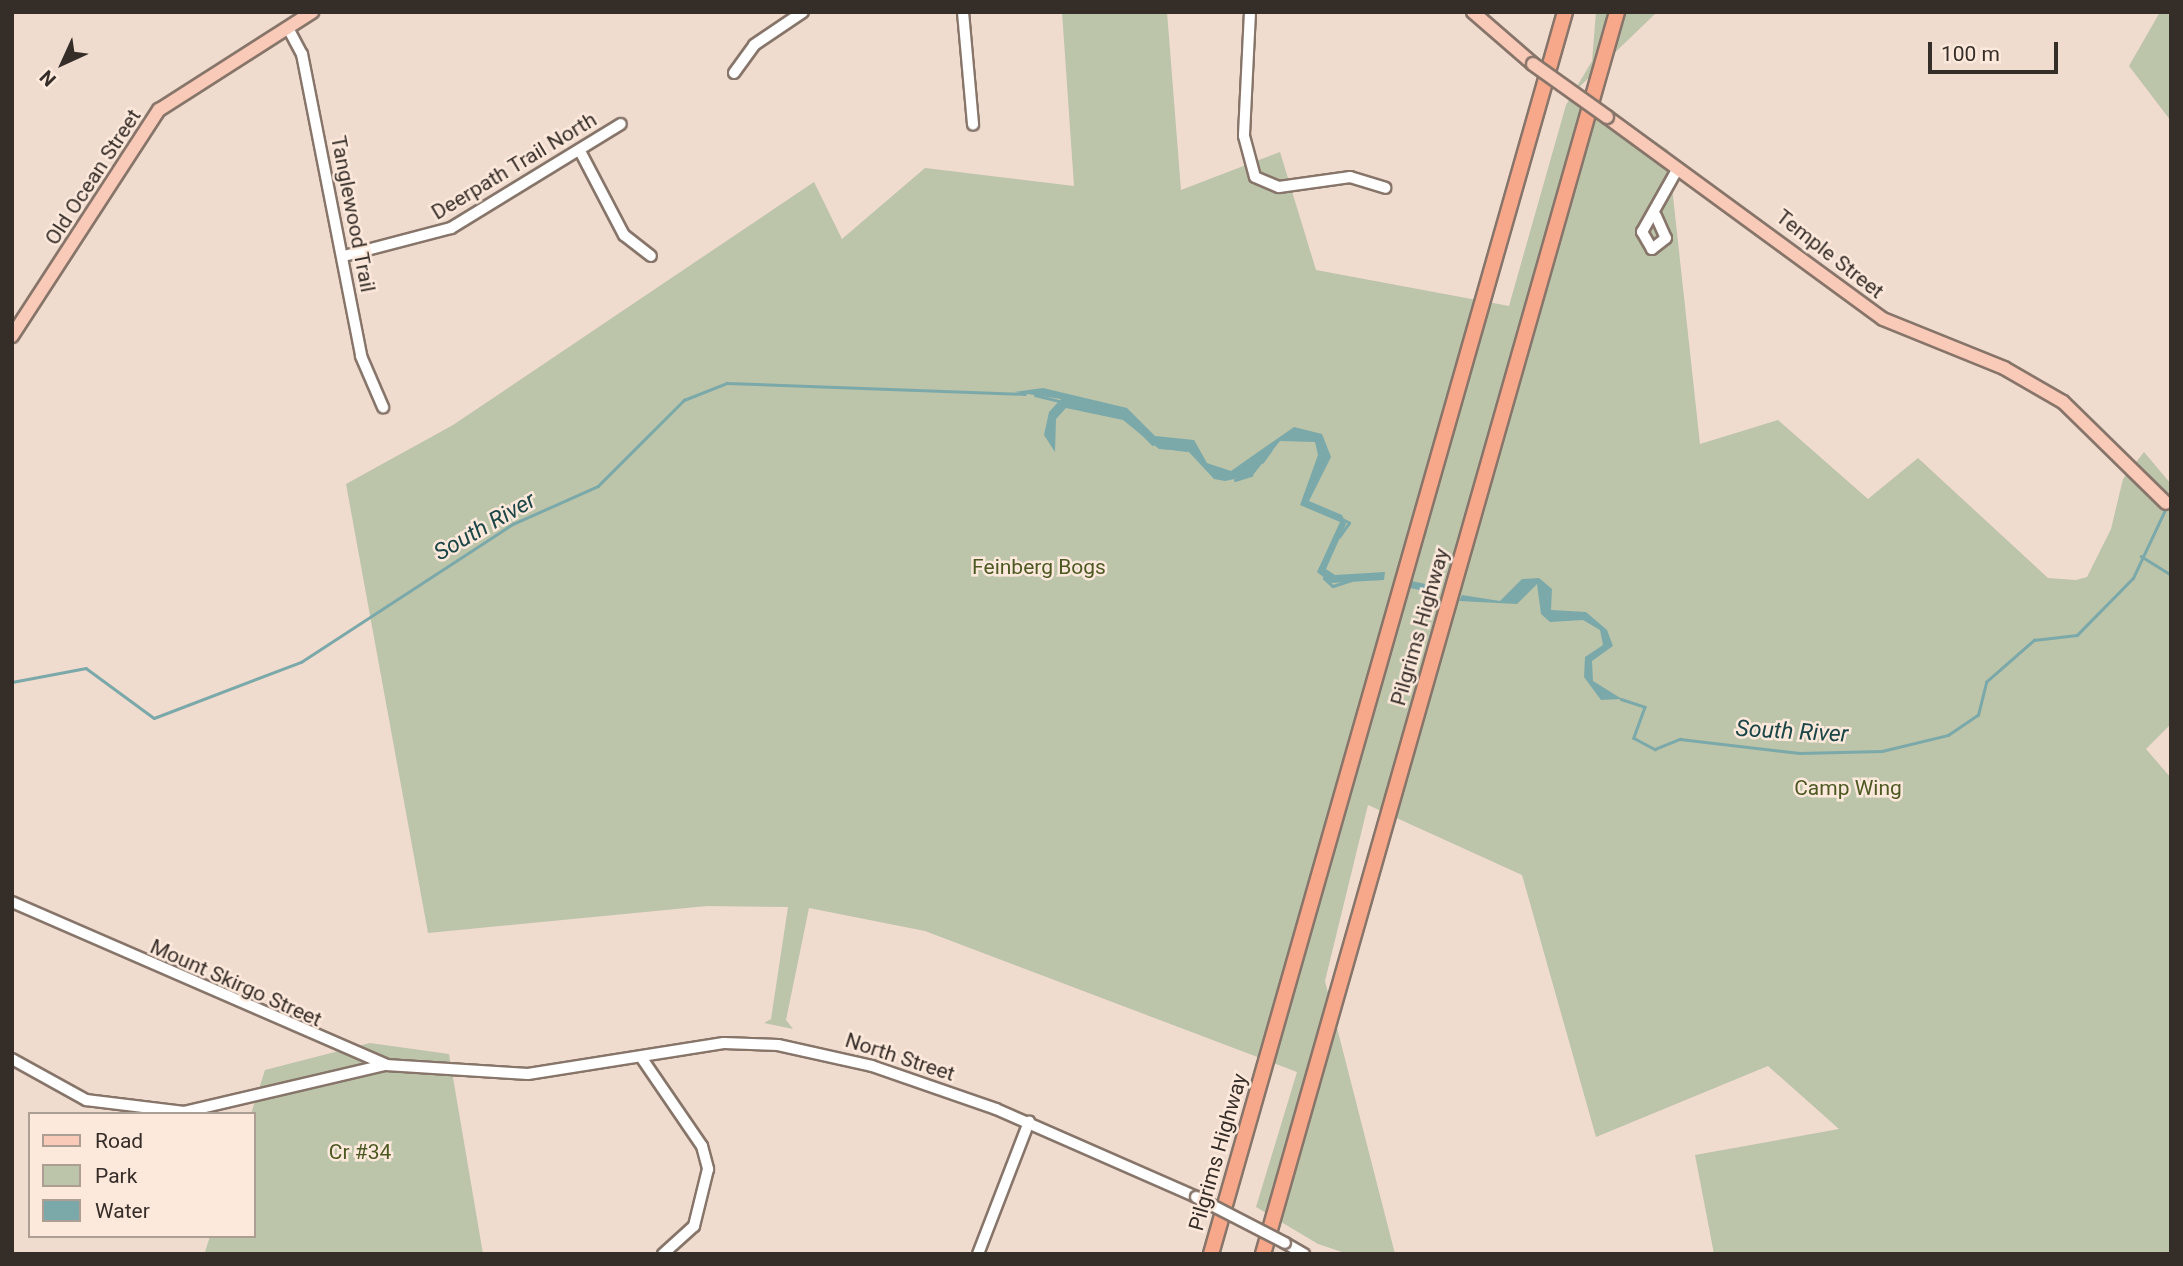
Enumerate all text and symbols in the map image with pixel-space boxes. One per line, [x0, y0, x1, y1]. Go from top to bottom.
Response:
north arrow [28, 28, 98, 98]
scale bar [1931, 28, 2060, 72]
text: 100 m [1941, 42, 2000, 66]
text: N [35, 65, 61, 91]
street label: Old Ocean Street [40, 104, 146, 250]
street label: Deerpath Trail North [427, 107, 601, 225]
street label: Tanglewood Trail [325, 133, 381, 295]
street label: Temple Street [1771, 204, 1889, 304]
water label: South River [429, 487, 541, 567]
street label: Pilgrims Highway [1386, 545, 1454, 709]
park label: Feinberg Bogs [972, 554, 1106, 580]
water label: South River [1735, 715, 1849, 749]
park label: Camp Wing [1794, 775, 1902, 801]
street label: Mount Skirgo Street [146, 934, 326, 1032]
street label: North Street [842, 1027, 958, 1087]
street label: Pilgrims Highway [1184, 1070, 1252, 1234]
legend [28, 1112, 256, 1238]
text: Road [95, 1129, 143, 1153]
park label: Cr #34 [329, 1139, 391, 1165]
text: Park [95, 1164, 137, 1188]
text: Water [95, 1199, 150, 1223]

